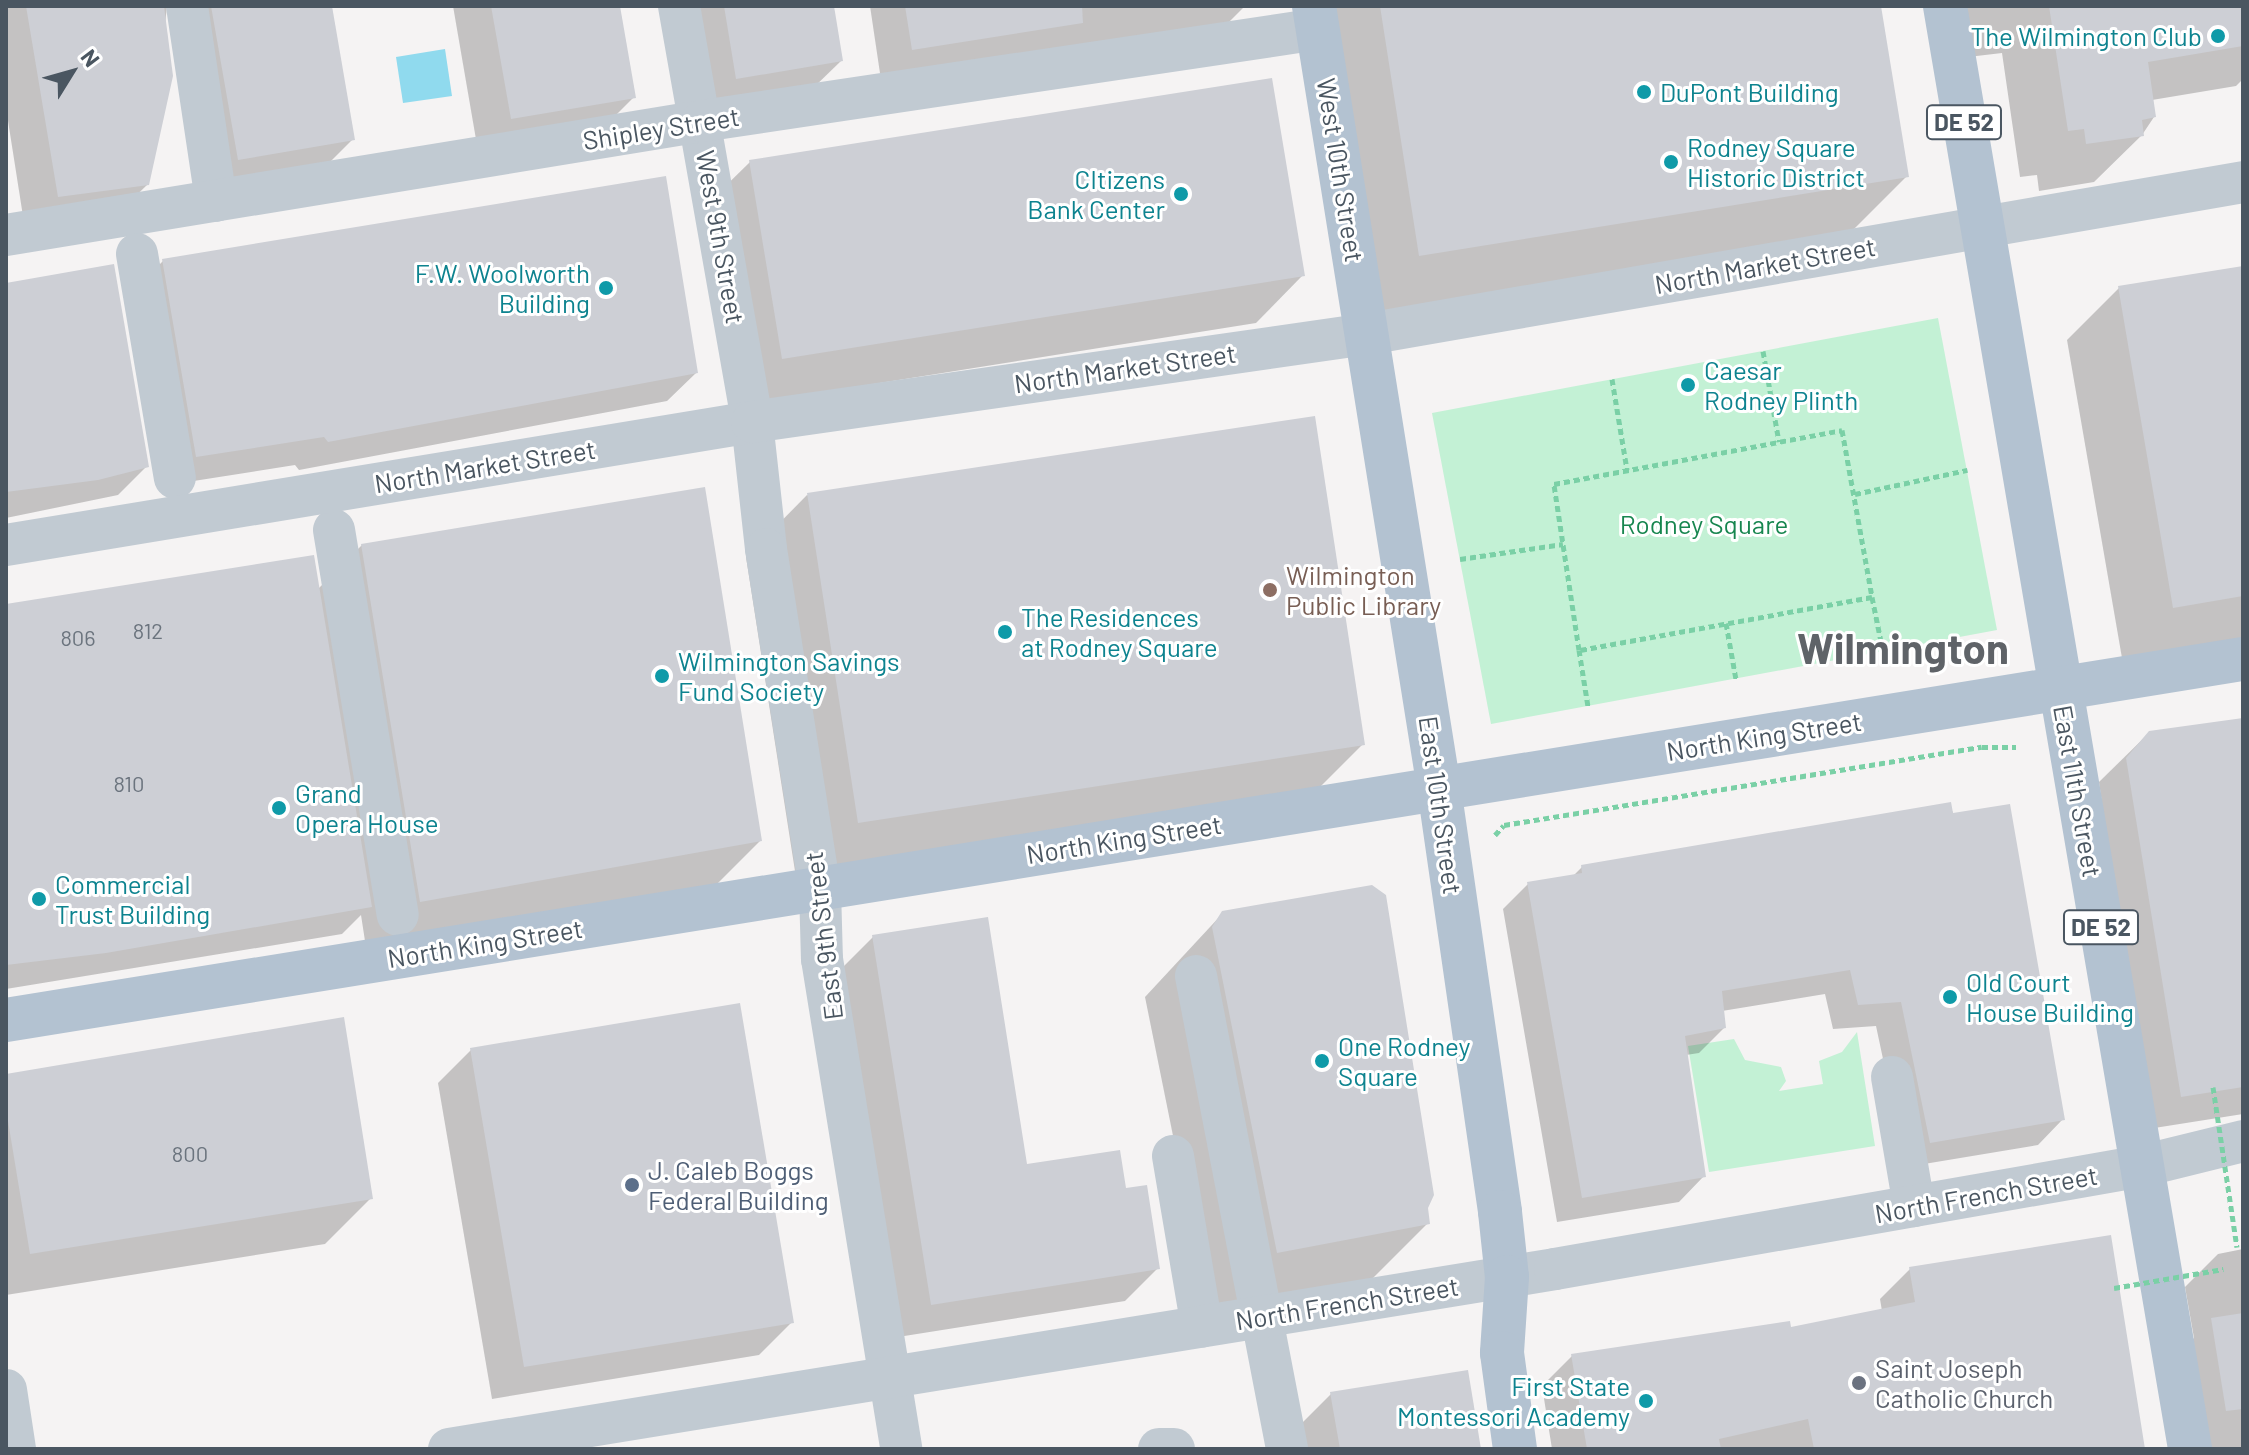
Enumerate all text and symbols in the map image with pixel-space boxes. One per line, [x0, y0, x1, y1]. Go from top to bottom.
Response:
place label: The Wilmington Club [1970, 20, 2202, 52]
marker: The Wilmington Club [2209, 27, 2227, 45]
north arrow [32, 32, 112, 112]
text: N [76, 44, 106, 71]
street label: West 10th Street [1311, 76, 1371, 264]
place label: DuPont Building [1660, 76, 1839, 108]
marker: DuPont Building [1635, 83, 1653, 101]
street label: Shipley Street [581, 100, 741, 156]
road number: DE 52 [1924, 102, 2004, 142]
place label: Rodney Square Historic District [1687, 131, 1865, 192]
street label: West 9th Street [690, 148, 752, 326]
marker: Rodney Square Historic District [1662, 153, 1680, 171]
place label: CItizens Bank Center [1027, 163, 1165, 224]
marker: CItizens Bank Center [1172, 185, 1190, 203]
street label: North Market Street [1652, 230, 1878, 300]
place label: F.W. Woolworth Building [415, 257, 590, 318]
marker: F.W. Woolworth Building [597, 279, 615, 297]
street label: North Market Street [1012, 337, 1238, 399]
place label: Caesar Rodney Plinth [1704, 354, 1858, 416]
marker: Caesar Rodney Plinth [1679, 376, 1697, 394]
street label: North Market Street [372, 433, 598, 499]
park label: Rodney Square [1620, 508, 1788, 540]
place label: Wilmington Public Library [1286, 559, 1441, 620]
marker: Wilmington Public Library [1261, 581, 1279, 599]
place label: The Residences at Rodney Square [1021, 601, 1218, 662]
house number: 812 [133, 618, 163, 644]
district label: Wilmington [1797, 622, 2009, 672]
marker: The Residences at Rodney Square [996, 623, 1014, 641]
house number: 806 [60, 625, 96, 651]
place label: Wilmington Savings Fund Society [678, 645, 899, 706]
marker: Wilmington Savings Fund Society [653, 667, 671, 685]
street label: East 11th Street [2048, 703, 2108, 879]
street label: North King Street [1664, 705, 1864, 767]
street label: East 10th Street [1413, 714, 1469, 896]
house number: 810 [114, 771, 144, 797]
place label: Grand Opera House [295, 777, 439, 838]
marker: Grand Opera House [270, 799, 288, 817]
street label: North King Street [1024, 808, 1224, 870]
street label: East 9th Street [797, 850, 849, 1022]
place label: Commercial Trust Building [55, 868, 210, 930]
marker: Commercial Trust Building [30, 890, 48, 908]
road number: DE 52 [2061, 907, 2141, 947]
street label: North King Street [385, 912, 585, 974]
place label: Old Court House Building [1966, 966, 2134, 1028]
marker: Old Court House Building [1941, 988, 1959, 1006]
place label: One Rodney Square [1338, 1030, 1471, 1092]
marker: One Rodney Square [1313, 1052, 1331, 1070]
house number: 800 [172, 1141, 208, 1167]
place label: J. Caleb Boggs Federal Building [648, 1154, 829, 1216]
street label: North French Street [1872, 1159, 2100, 1229]
marker: J. Caleb Boggs Federal Building [623, 1176, 641, 1194]
street label: North French Street [1233, 1270, 1461, 1336]
place label: Saint Joseph Catholic Church [1875, 1352, 2053, 1414]
place label: First State Montessori Academy [1397, 1370, 1630, 1432]
marker: Saint Joseph Catholic Church [1850, 1374, 1868, 1392]
marker: First State Montessori Academy [1637, 1392, 1655, 1410]

